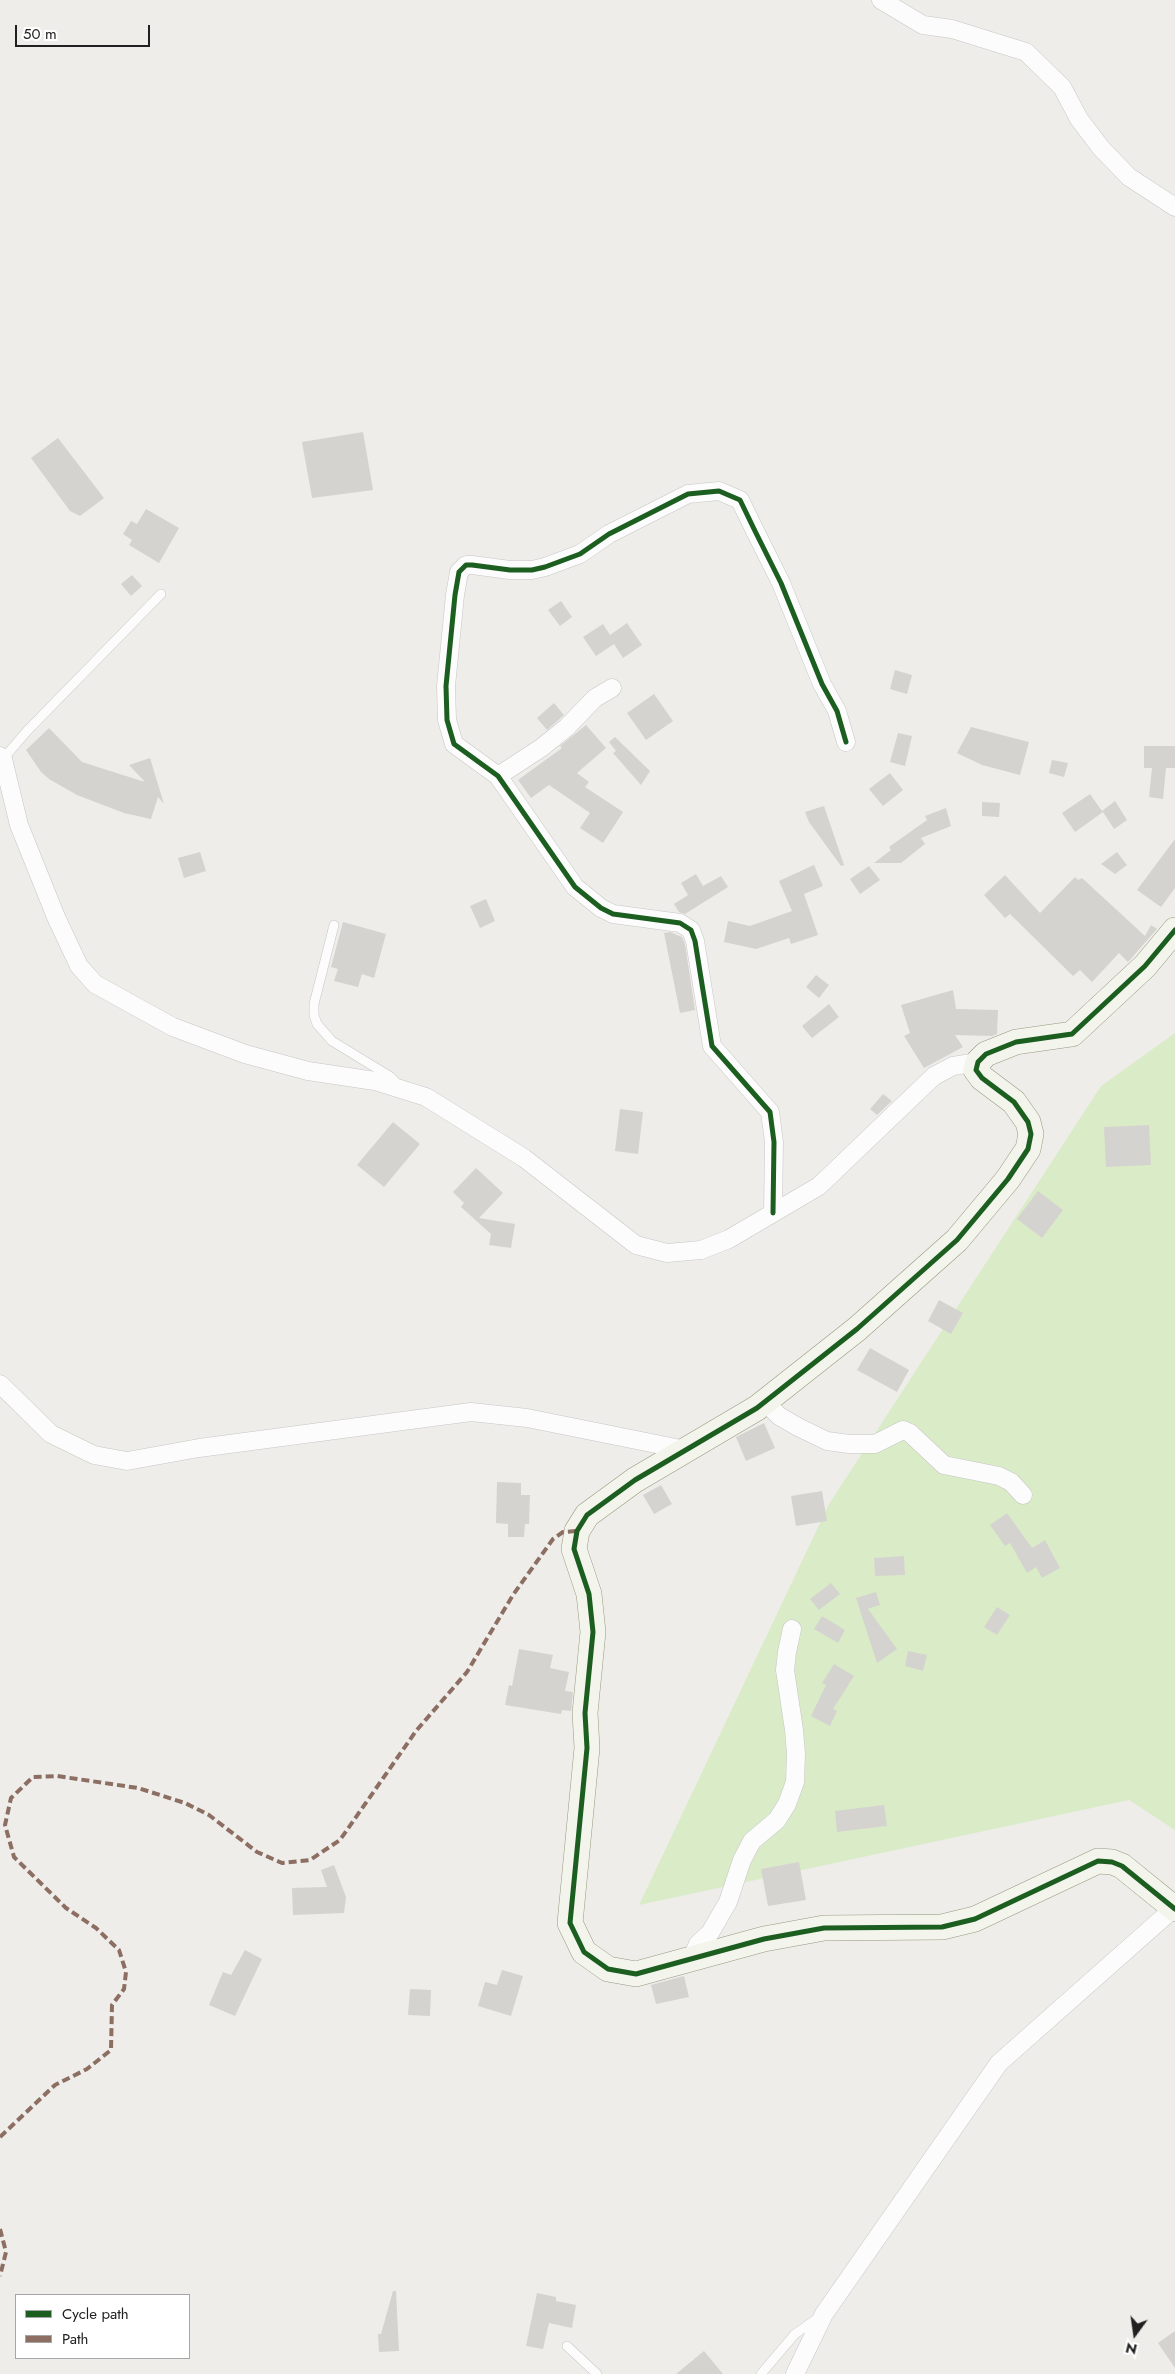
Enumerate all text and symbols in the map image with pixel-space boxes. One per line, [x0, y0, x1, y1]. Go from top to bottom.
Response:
scale bar [18, 15, 152, 47]
text: 50 m [23, 23, 57, 45]
legend [15, 2294, 190, 2359]
text: Cycle path [62, 2303, 129, 2325]
north arrow [1110, 2309, 1160, 2359]
text: Path [62, 2328, 88, 2350]
text: N [1124, 2338, 1139, 2360]

